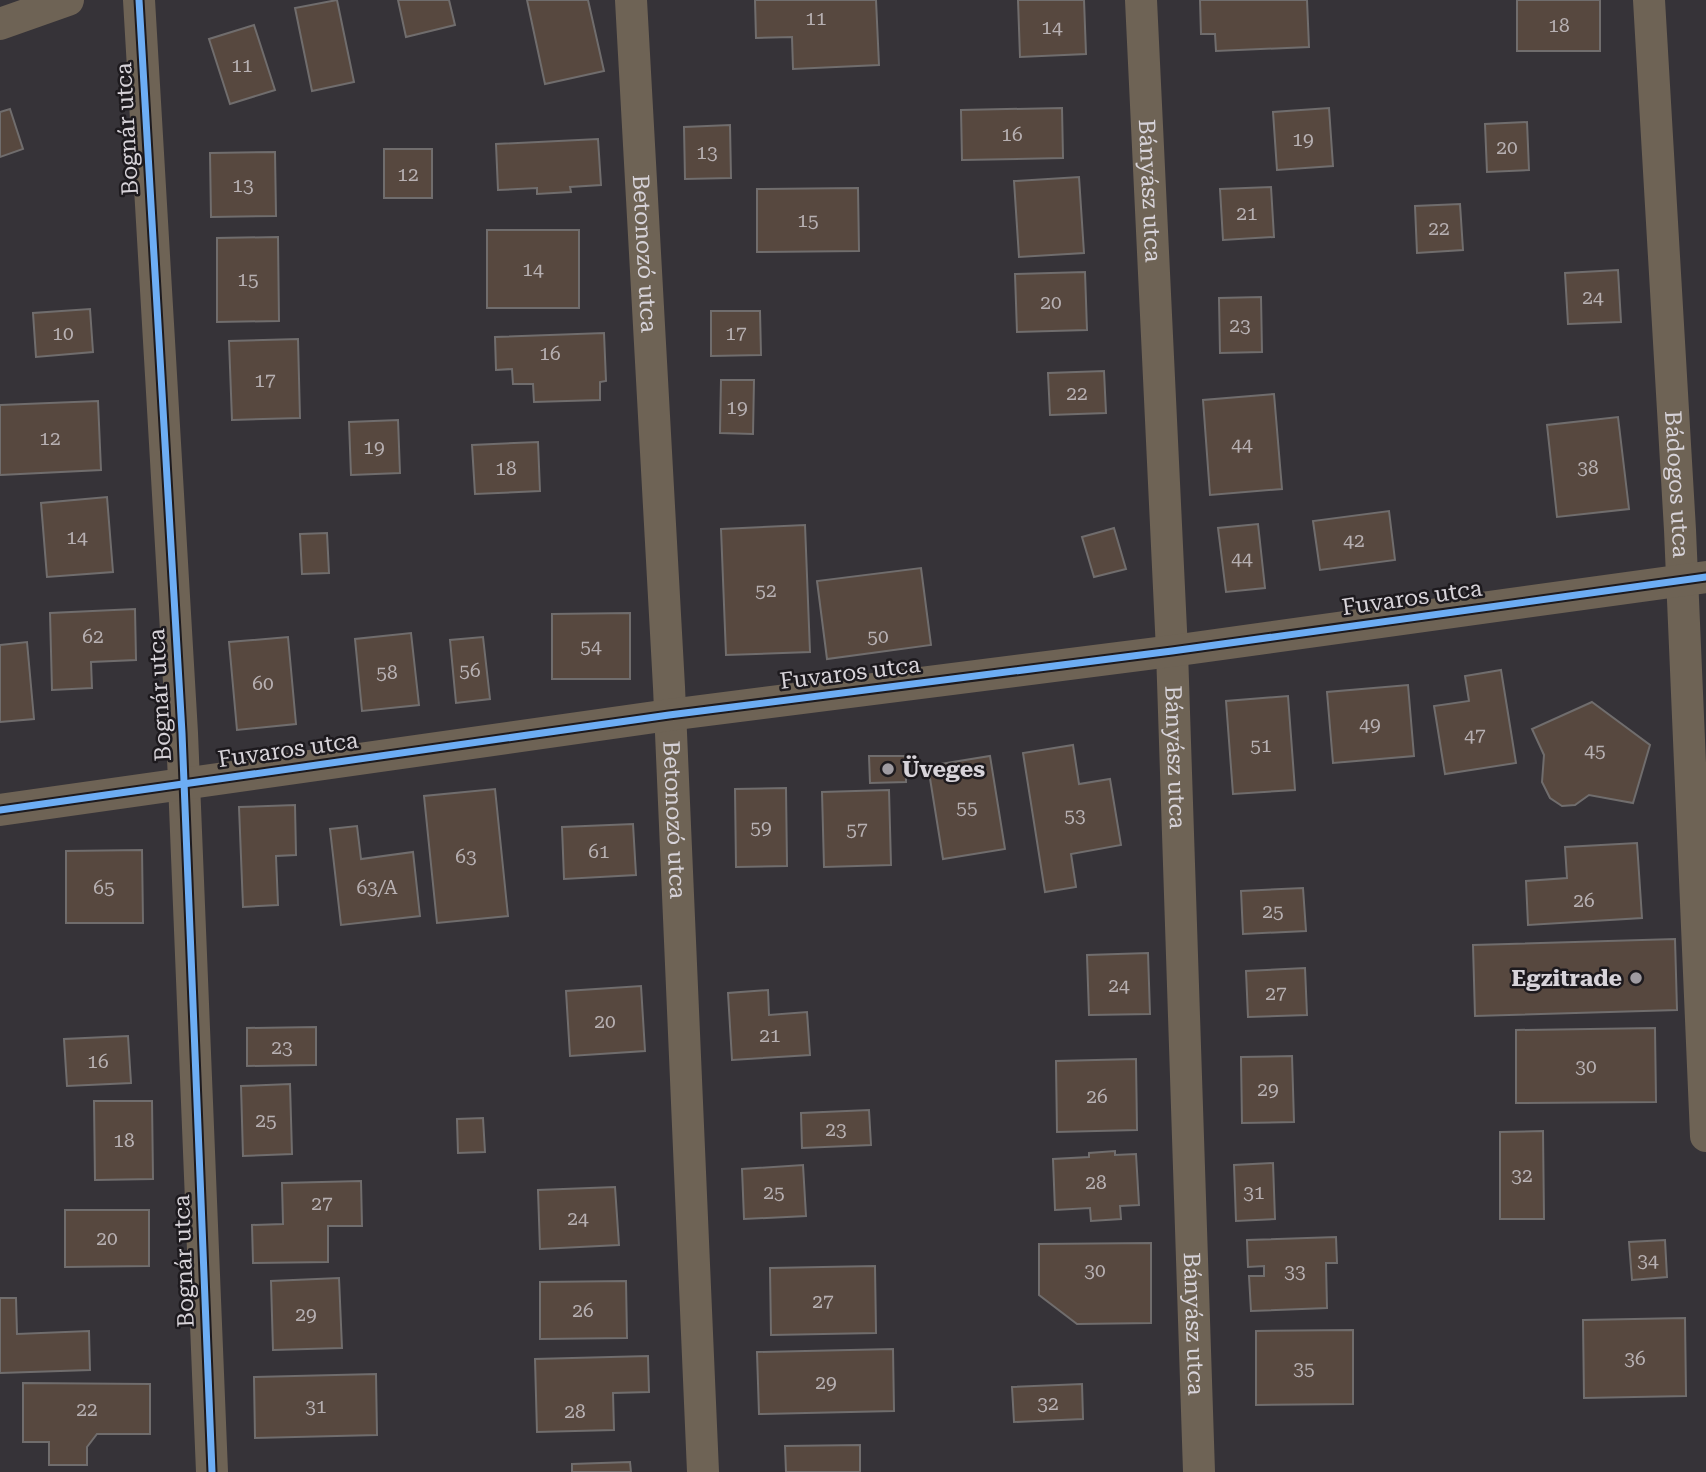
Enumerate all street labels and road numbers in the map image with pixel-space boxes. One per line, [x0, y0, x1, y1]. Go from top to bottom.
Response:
street label: Bognár utca [110, 61, 144, 196]
street label: Bányász utca [1133, 119, 1167, 264]
street label: Betonozó utca [627, 174, 663, 334]
street label: Bádogos utca [1660, 410, 1695, 559]
street label: Fuvaros utca [1340, 575, 1485, 621]
street label: Bognár utca [143, 627, 177, 762]
street label: Fuvaros utca [778, 651, 922, 695]
street label: Bányász utca [1160, 685, 1191, 830]
street label: Fuvaros utca [216, 727, 361, 773]
street label: Betonozó utca [658, 740, 692, 900]
street label: Bognár utca [168, 1193, 200, 1328]
street label: Bányász utca [1178, 1252, 1210, 1397]

